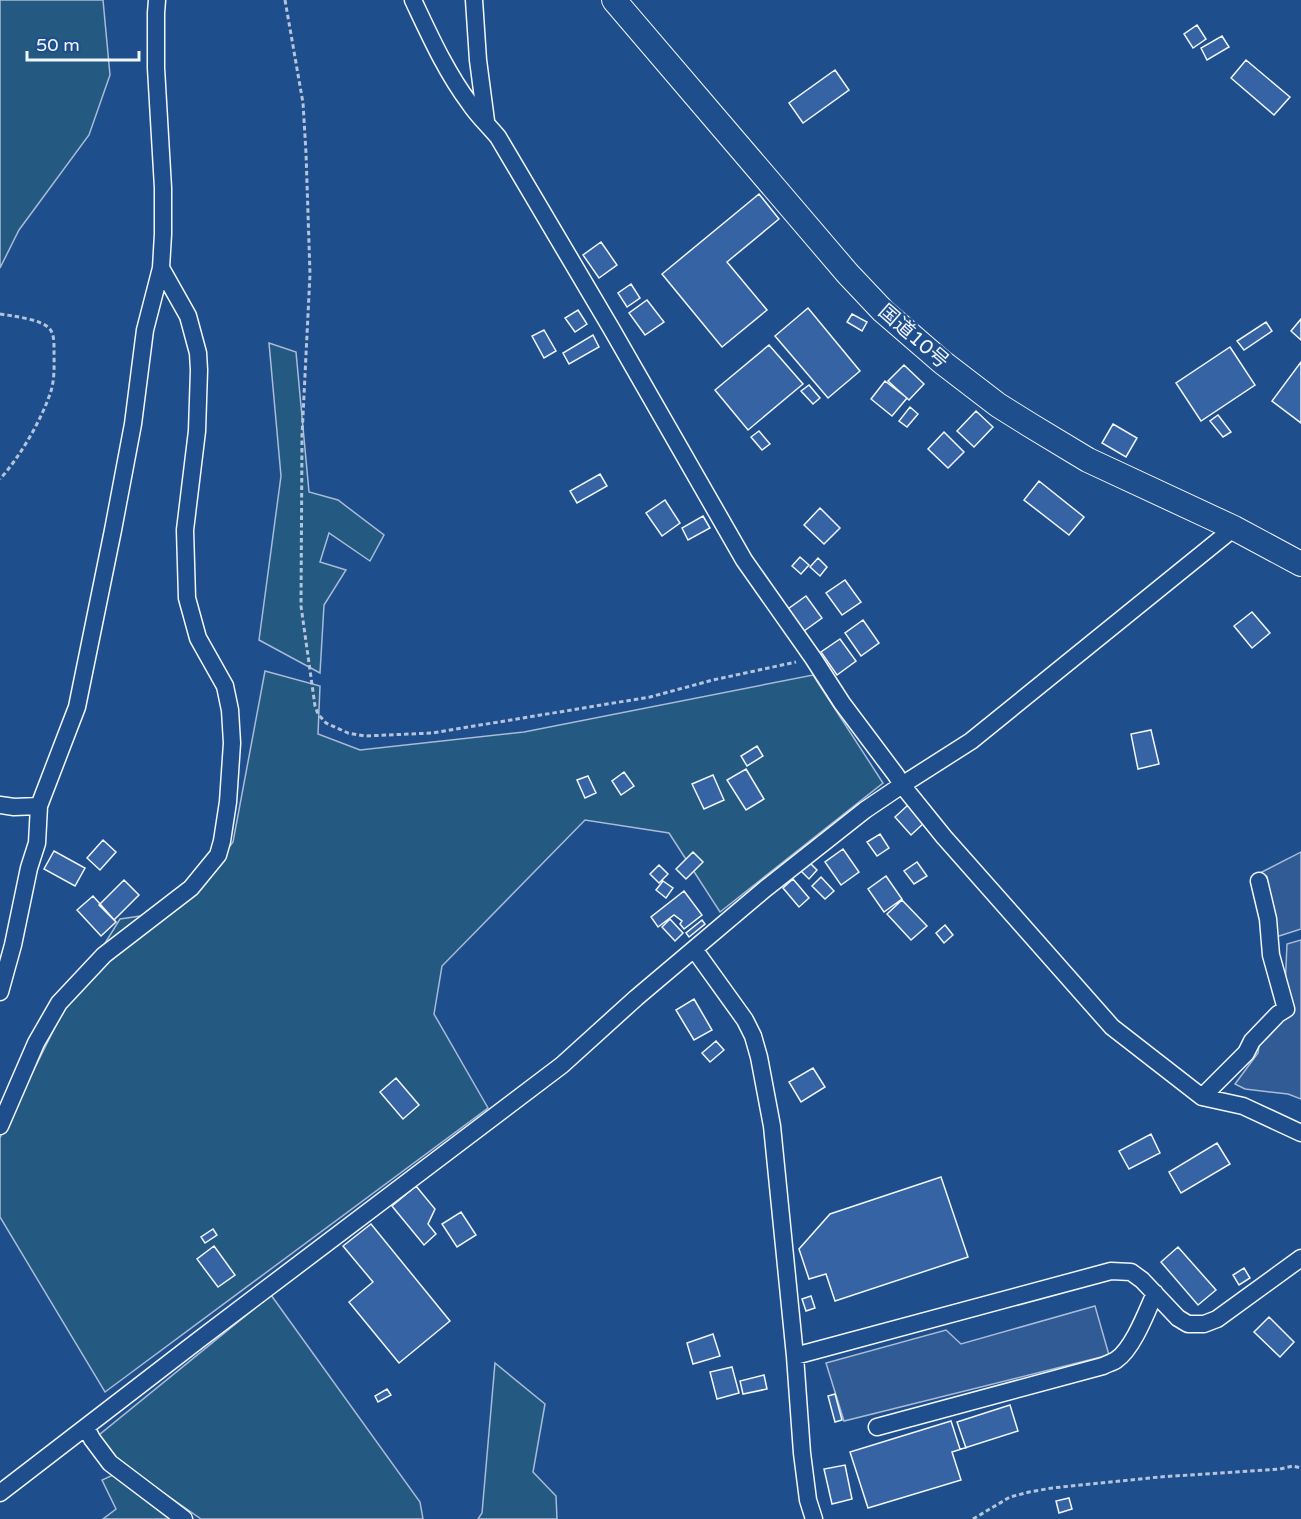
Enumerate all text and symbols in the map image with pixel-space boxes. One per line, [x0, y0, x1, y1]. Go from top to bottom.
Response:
scale bar [27, 24, 140, 62]
text: 50 m [36, 34, 80, 56]
street label: 国道10号 [873, 300, 953, 374]

